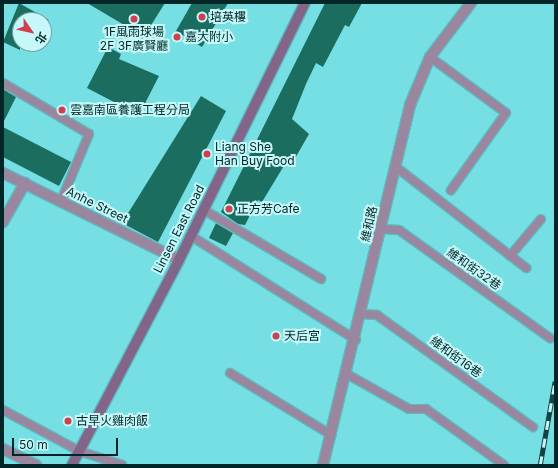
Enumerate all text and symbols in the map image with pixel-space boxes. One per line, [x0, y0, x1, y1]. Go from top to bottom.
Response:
place label: 培英樓 [210, 10, 246, 24]
north arrow [12, 12, 52, 52]
marker: 培英樓 [197, 12, 207, 22]
marker: 1F風雨球場 2F 3F廣賢廳 [129, 14, 139, 24]
place label: 1F風雨球場 2F 3F廣賢廳 [100, 25, 168, 53]
text: 北 [32, 30, 50, 47]
place label: 嘉大附小 [185, 30, 233, 44]
marker: 嘉大附小 [172, 32, 182, 42]
place label: 雲嘉南區養護工程分局 [70, 103, 190, 117]
marker: 雲嘉南區養護工程分局 [57, 105, 67, 115]
place label: Liang She Han Buy Food [215, 140, 295, 168]
marker: Liang She Han Buy Food [202, 149, 212, 159]
street label: Linsen East Road [151, 182, 207, 276]
street label: Anhe Street [64, 184, 130, 226]
place label: 正方芳Cafe [237, 202, 300, 216]
marker: 正方芳Cafe [224, 204, 234, 214]
street label: 維和路 [358, 205, 380, 243]
street label: 維和街32巷 [444, 245, 504, 293]
place label: 天后宮 [284, 329, 320, 343]
marker: 天后宮 [271, 331, 281, 341]
street label: 維和街16巷 [427, 333, 485, 381]
place label: 古早火雞肉飯 [76, 414, 148, 428]
marker: 古早火雞肉飯 [63, 416, 73, 426]
scale bar [14, 430, 120, 456]
text: 50 m [19, 437, 48, 452]

